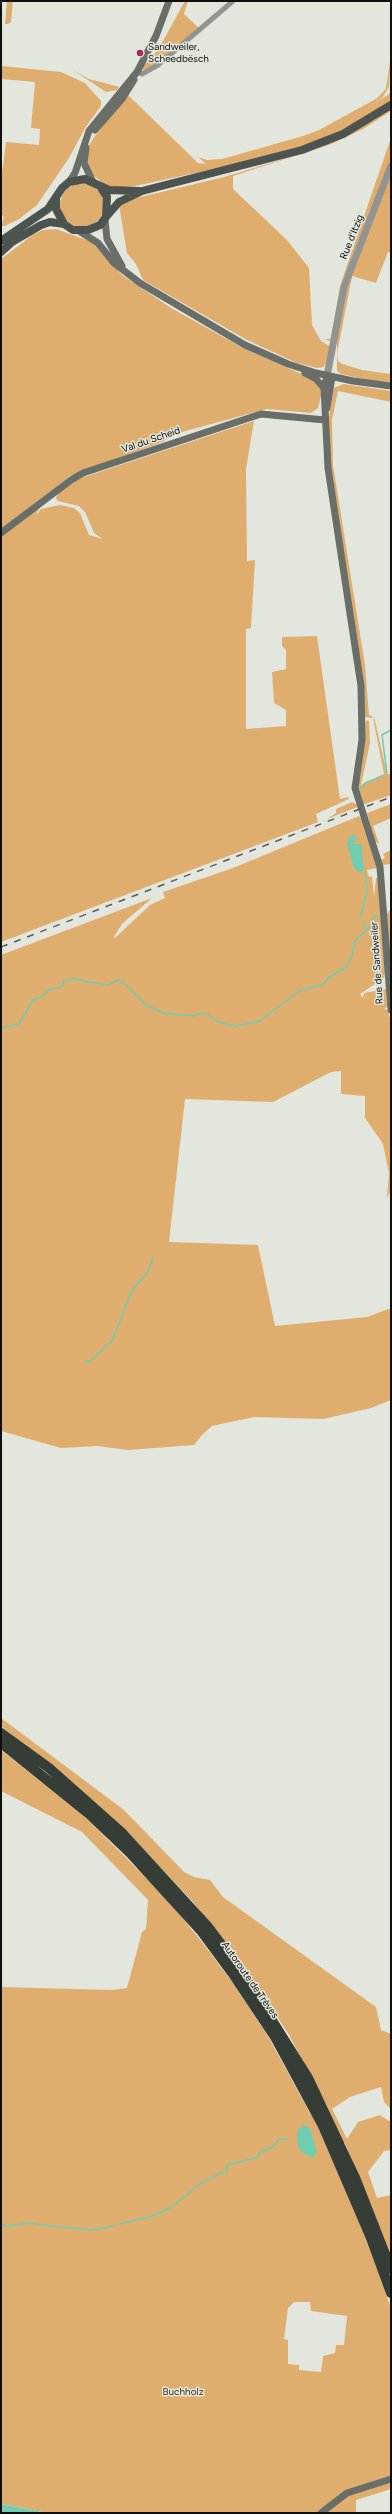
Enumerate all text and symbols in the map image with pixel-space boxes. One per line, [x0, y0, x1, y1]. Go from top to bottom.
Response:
place label: Sandweiler, Scheedbësch [148, 41, 209, 64]
marker: Sandweiler, Scheedbësch [135, 48, 145, 58]
street label: Rue d'Itzig [338, 213, 366, 261]
street label: Val du Scheid [120, 424, 182, 456]
street label: Rue de Sandweiler [368, 921, 386, 1005]
street label: Autoroute de Trèves [219, 1939, 281, 2021]
park label: Buchholz [162, 2386, 204, 2398]

